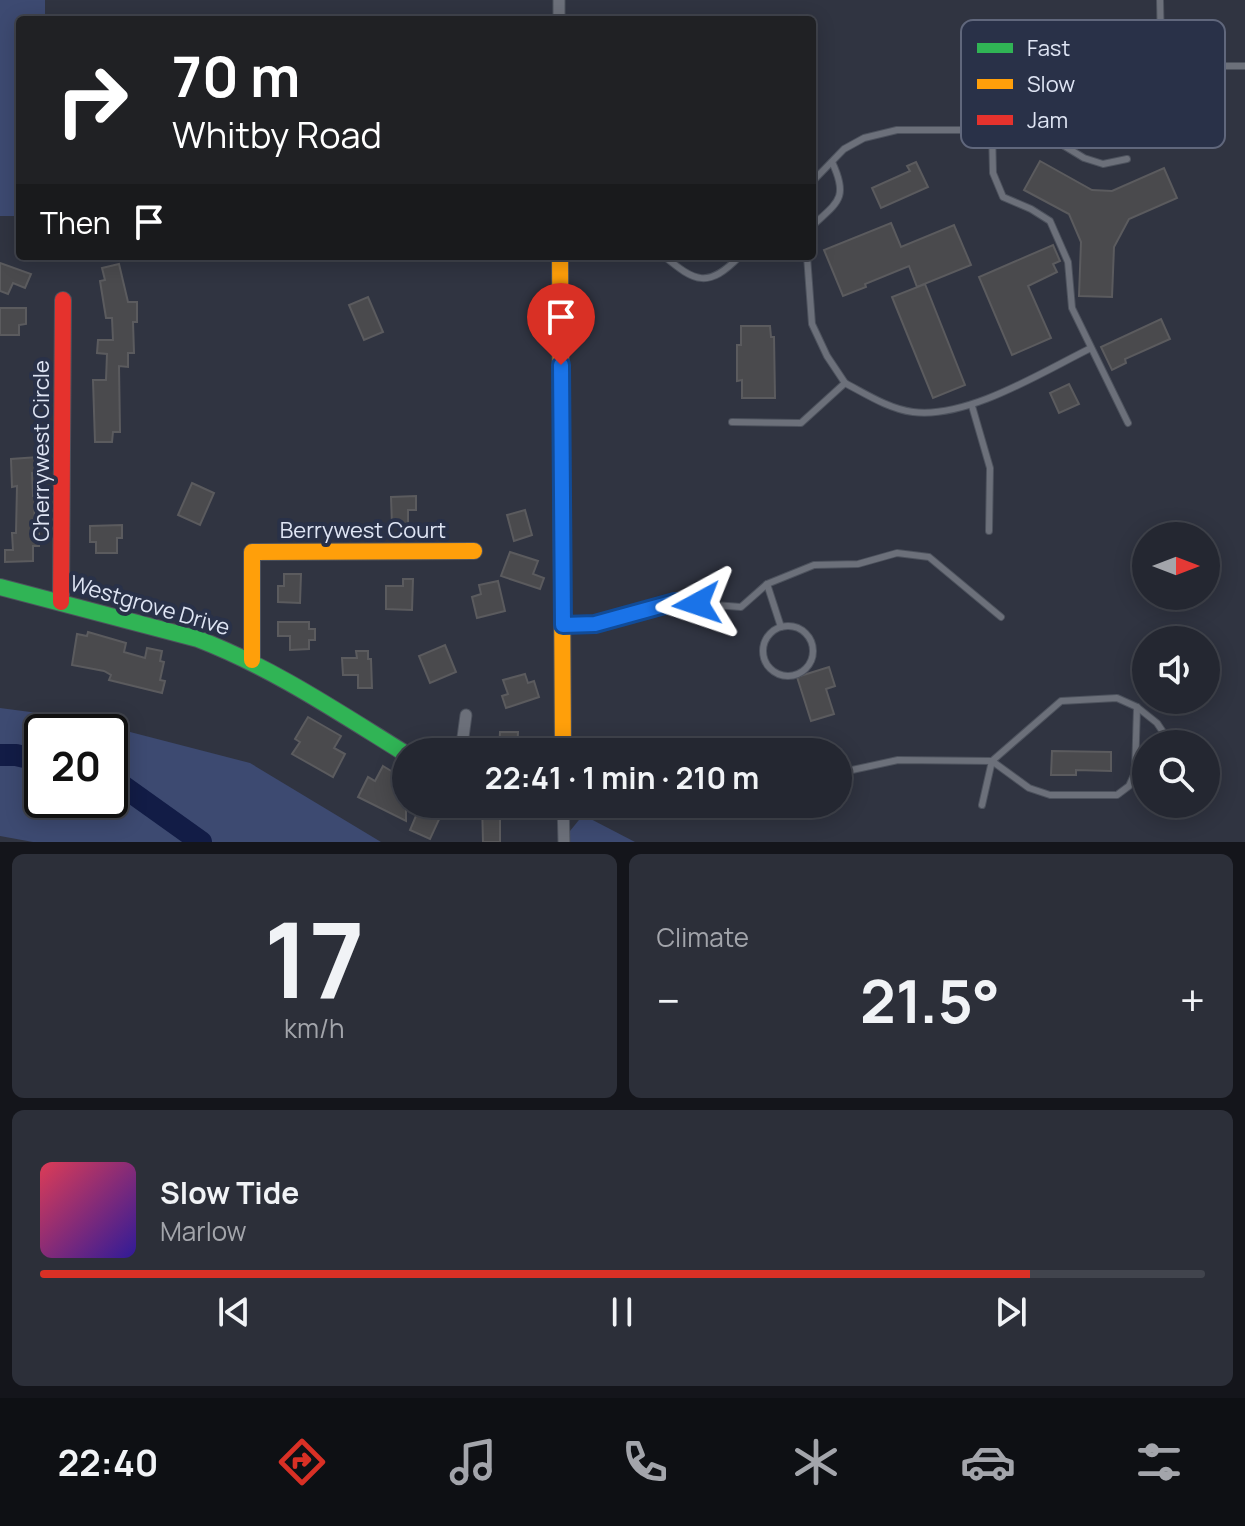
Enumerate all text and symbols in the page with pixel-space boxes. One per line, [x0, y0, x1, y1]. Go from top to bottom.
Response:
legend [961, 20, 1225, 148]
text: Fast [1027, 33, 1070, 63]
text: 70 m [172, 37, 300, 114]
icon: right [40, 48, 144, 152]
text: Slow [1027, 69, 1075, 99]
text: Jam [1027, 105, 1068, 135]
text: Whitby Road [172, 110, 382, 159]
icon: arrive [127, 200, 171, 244]
text: Then [40, 202, 111, 243]
pin [527, 283, 595, 365]
icon: arrive [539, 295, 583, 339]
street label: Cherrywest Circle [26, 360, 56, 542]
street label: Berrywest Court [280, 515, 446, 545]
north arrow [1132, 522, 1220, 610]
map controls [1132, 522, 1220, 818]
position arrow [655, 562, 739, 646]
street label: Westgrove Drive [66, 568, 234, 642]
button: sound [1132, 626, 1220, 714]
speed limit sign: 20 [24, 714, 128, 818]
button: search [1132, 730, 1220, 818]
text: 22:41 · 1 min · 210 m [485, 757, 759, 798]
text: 17 [264, 887, 365, 1029]
text: Climate [657, 919, 749, 955]
text: 21.5° [860, 959, 1000, 1041]
text: − [657, 970, 680, 1030]
text: + [1180, 970, 1205, 1030]
text: km/h [284, 1010, 344, 1046]
text: Slow Tide [160, 1172, 299, 1213]
text: Marlow [160, 1213, 247, 1249]
icon: previous [212, 1290, 256, 1334]
icon: pause [600, 1290, 644, 1334]
icon: next [989, 1290, 1033, 1334]
icon: directions [274, 1434, 330, 1490]
icon: music [445, 1434, 501, 1490]
icon: phone [617, 1434, 673, 1490]
icon: climate [788, 1434, 844, 1490]
icon: car [960, 1434, 1016, 1490]
icon: filters [1131, 1434, 1187, 1490]
text: 22:40 [58, 1438, 159, 1487]

